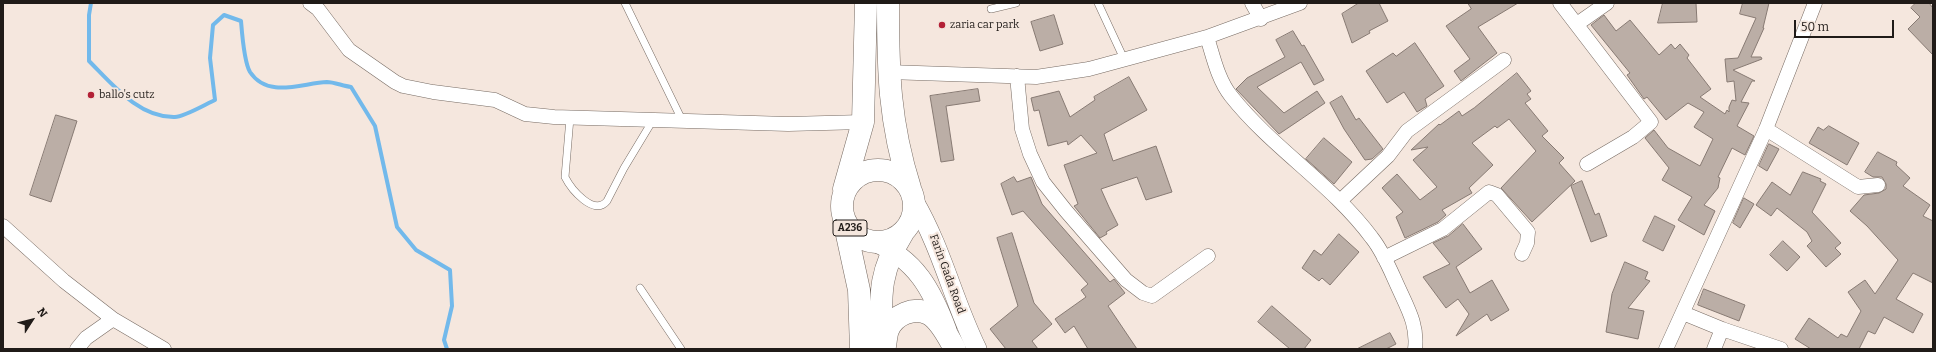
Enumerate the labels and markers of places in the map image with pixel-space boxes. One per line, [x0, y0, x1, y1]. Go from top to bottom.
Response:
place label: zaria car park [950, 18, 1019, 32]
marker: zaria car park [937, 20, 947, 30]
place label: ballo's cutz [99, 88, 155, 102]
marker: ballo's cutz [86, 90, 96, 100]

